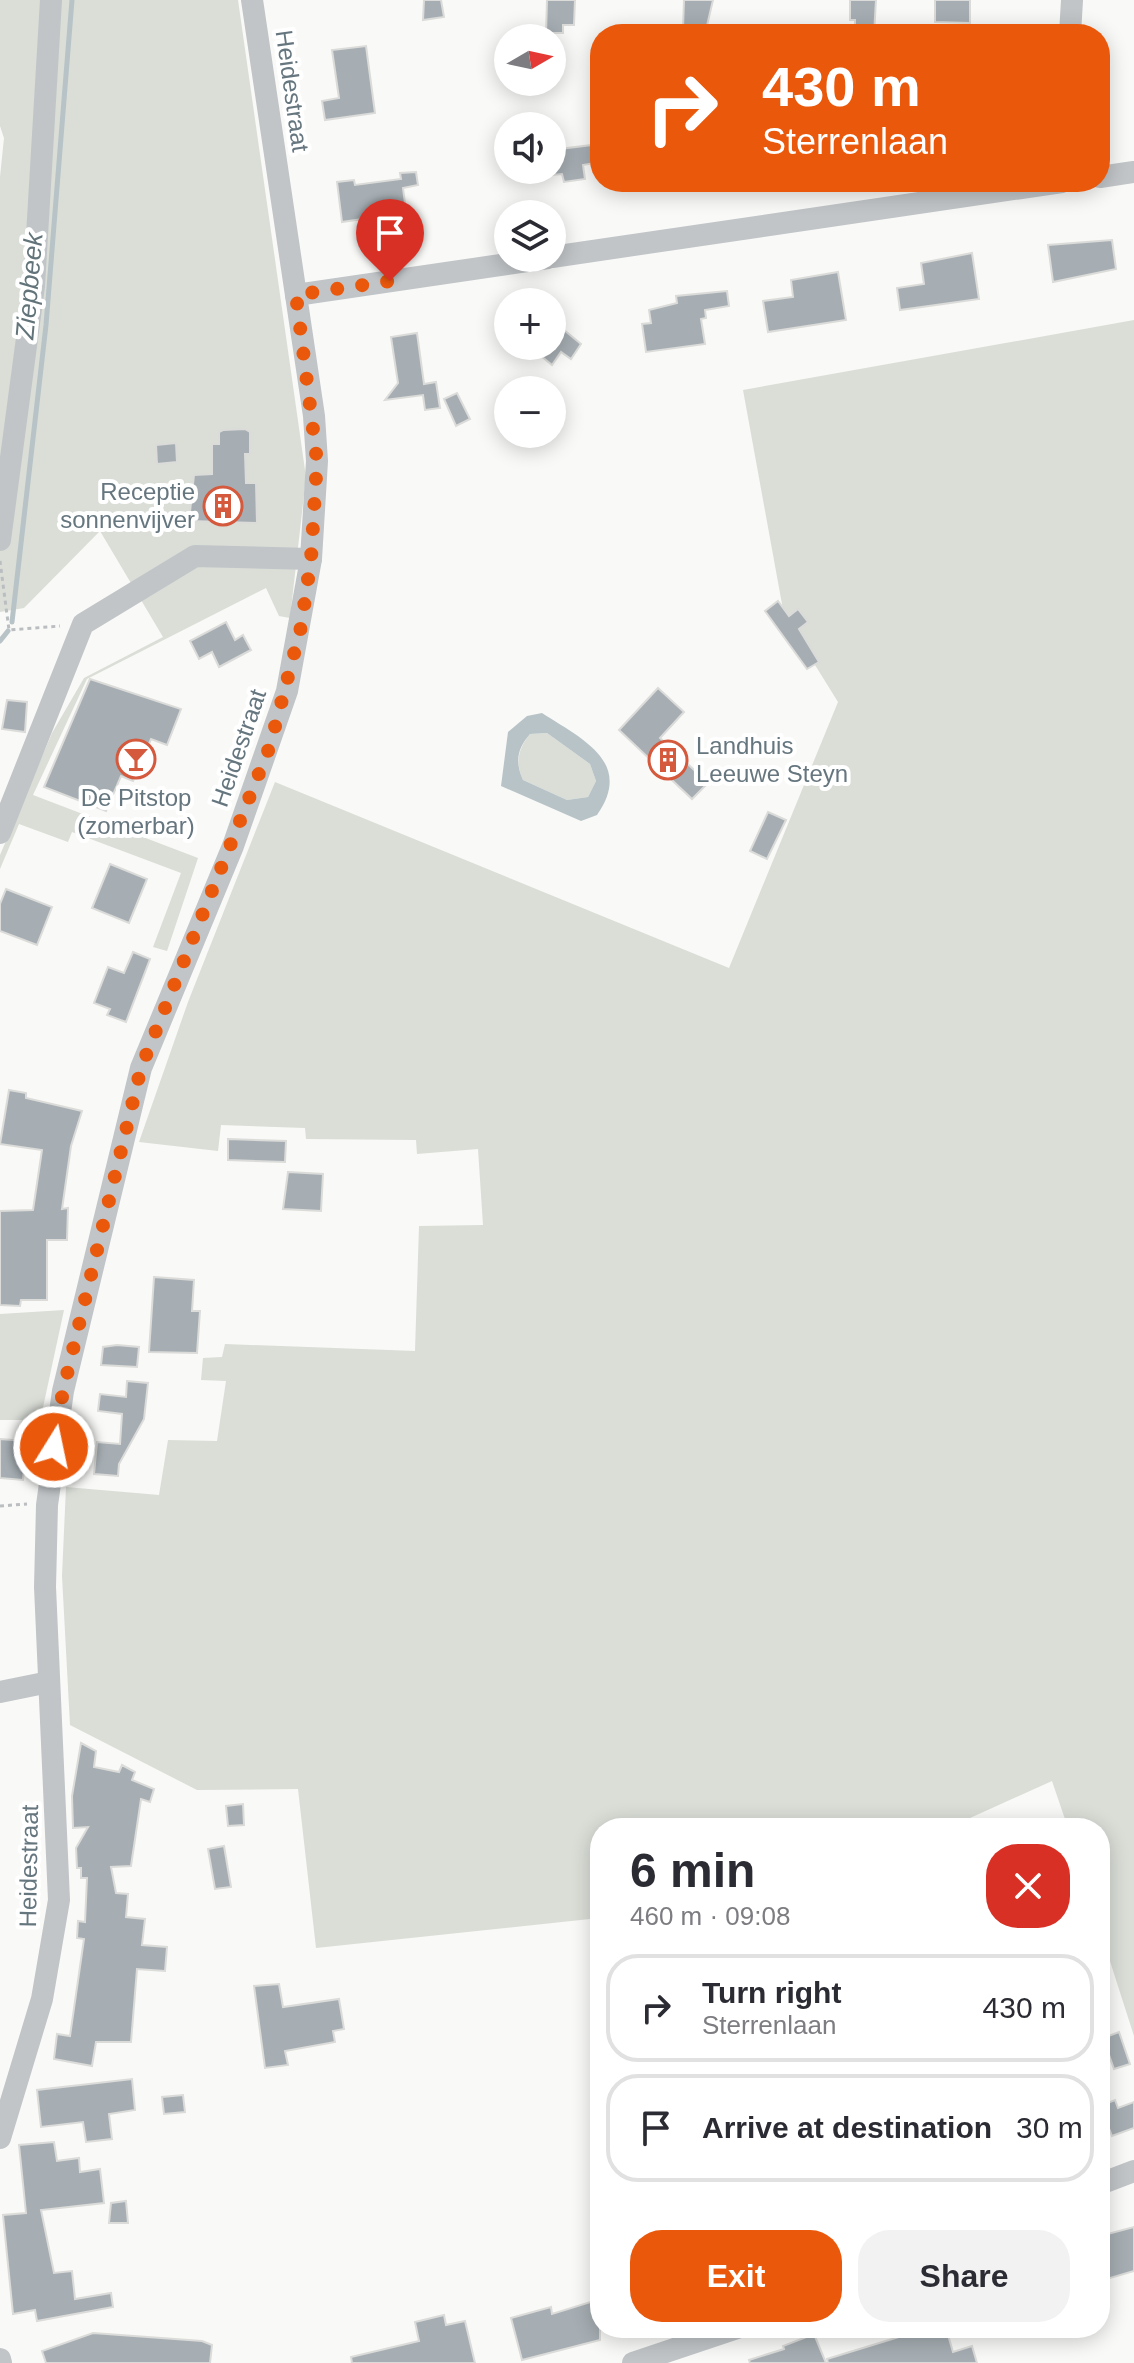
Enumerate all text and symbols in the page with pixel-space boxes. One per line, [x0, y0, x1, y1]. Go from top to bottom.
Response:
north arrow [494, 24, 566, 96]
map controls [494, 24, 566, 448]
street label: Heidestraat [271, 28, 314, 154]
text: 430 m [762, 55, 921, 118]
icon: right [630, 56, 734, 160]
button: sound [494, 112, 566, 184]
text: Sterrenlaan [762, 121, 948, 162]
pin [356, 199, 424, 281]
button: layers [494, 200, 566, 272]
icon: arrive [368, 211, 412, 255]
water label: Ziepbeek [9, 229, 49, 342]
button: + [494, 288, 566, 360]
button: − [494, 376, 566, 448]
place label: Receptie sonnenvijver [60, 478, 195, 533]
building icon: Receptie sonnenvijver [202, 485, 244, 527]
street label: Heidestraat [206, 685, 271, 810]
place label: Landhuis Leeuwe Steyn [696, 732, 848, 787]
bar icon: De Pitstop (zomerbar) [115, 738, 157, 780]
building icon: Landhuis Leeuwe Steyn [647, 739, 689, 781]
place label: De Pitstop (zomerbar) [77, 784, 195, 839]
position arrow [12, 1405, 96, 1489]
street label: Heidestraat [14, 1804, 43, 1928]
text: 6 min [630, 1844, 755, 1897]
button: close [986, 1844, 1070, 1928]
text: 460 m · 09:08 [630, 1901, 790, 1931]
text: Turn right [702, 1976, 841, 2009]
icon: right [634, 1986, 678, 2030]
text: 430 m [983, 1991, 1066, 2024]
text: Sterrenlaan [702, 2010, 836, 2040]
icon: arrive [634, 2106, 678, 2150]
text: Arrive at destination [702, 2111, 992, 2144]
text: 30 m [1016, 2111, 1083, 2144]
button: Exit [630, 2230, 842, 2322]
button: Share [858, 2230, 1070, 2322]

